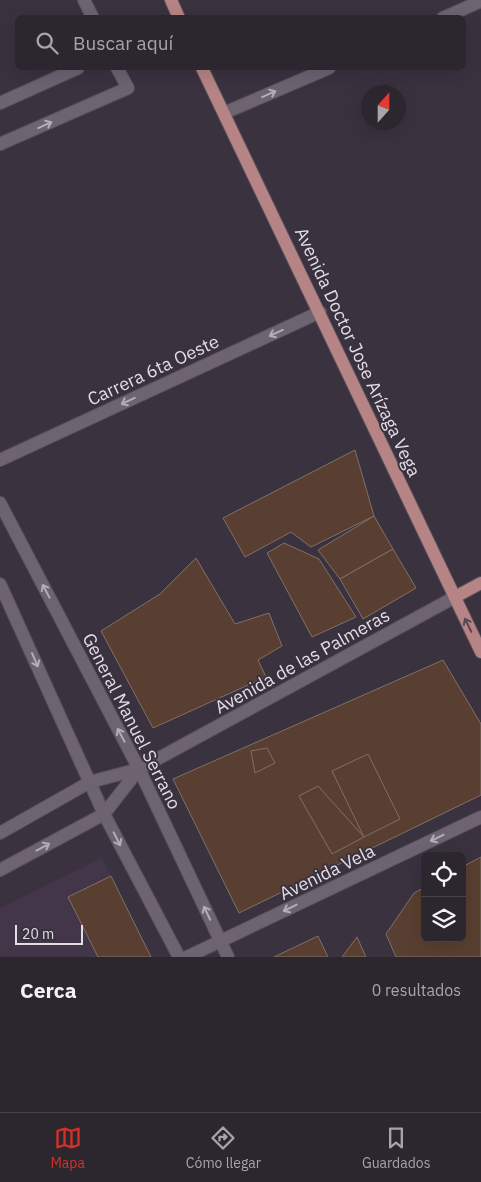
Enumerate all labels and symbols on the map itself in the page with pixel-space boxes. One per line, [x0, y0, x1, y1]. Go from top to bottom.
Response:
north arrow [361, 85, 406, 130]
one-way arrow [261, 88, 276, 97]
one-way arrow [37, 119, 52, 129]
street label: Avenida Doctor Jose Arízaga Vega [290, 224, 426, 481]
one-way arrow [269, 328, 284, 338]
street label: Carrera 6ta Oeste [84, 329, 223, 411]
one-way arrow [121, 396, 136, 406]
one-way arrow [41, 584, 50, 599]
street label: Avenida de las Palmeras [210, 603, 394, 719]
one-way arrow [463, 618, 472, 633]
street label: General Manuel Serrano [78, 629, 186, 813]
one-way arrow [30, 652, 40, 667]
one-way arrow [116, 728, 125, 743]
one-way arrow [113, 831, 122, 846]
one-way arrow [430, 834, 445, 844]
street label: Avenida Vela [275, 839, 379, 905]
one-way arrow [35, 842, 50, 851]
one-way arrow [283, 904, 298, 914]
one-way arrow [202, 906, 212, 921]
scale bar [15, 922, 82, 945]

